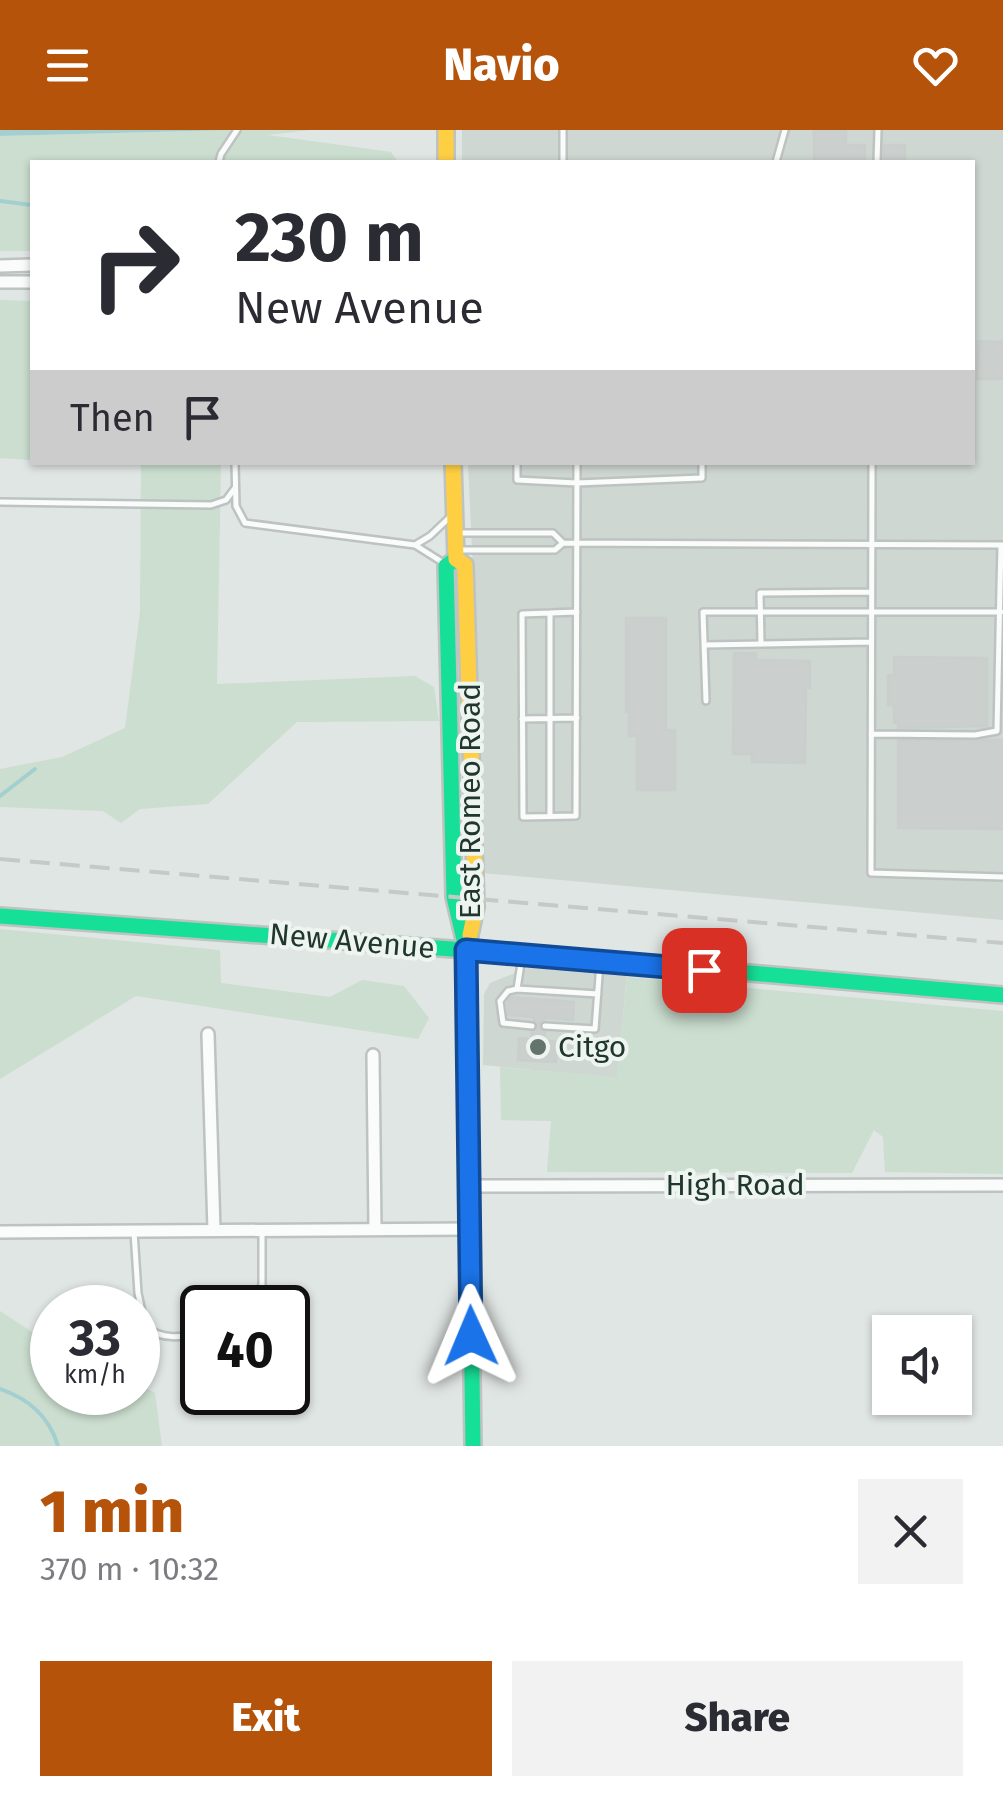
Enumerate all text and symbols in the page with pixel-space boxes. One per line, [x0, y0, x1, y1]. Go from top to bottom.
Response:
icon: menu [40, 38, 95, 93]
text: Navio [443, 38, 560, 92]
icon: heart [908, 38, 963, 93]
text: 230 m [235, 196, 424, 280]
icon: right [70, 200, 200, 330]
text: New Avenue [235, 281, 484, 335]
icon: arrive [175, 390, 230, 445]
text: Then [70, 395, 155, 441]
street label: East Romeo Road [452, 683, 488, 919]
street label: New Avenue [268, 916, 436, 966]
pin [662, 928, 747, 1013]
icon: arrive [677, 943, 732, 998]
place label: Citgo [558, 1029, 626, 1065]
marker: Citgo [527, 1036, 549, 1058]
street label: High Road [665, 1167, 805, 1203]
position arrow [419, 1284, 523, 1388]
speed limit sign: 40 [180, 1285, 310, 1415]
text: 33 [69, 1308, 121, 1368]
map controls [872, 1315, 972, 1415]
button: sound [872, 1315, 972, 1415]
text: km/h [64, 1360, 126, 1390]
text: 1 min [40, 1476, 184, 1548]
button: close [858, 1479, 963, 1584]
text: 370 m · 10:32 [40, 1550, 219, 1588]
button: Exit [40, 1661, 492, 1776]
button: Share [512, 1661, 963, 1776]

